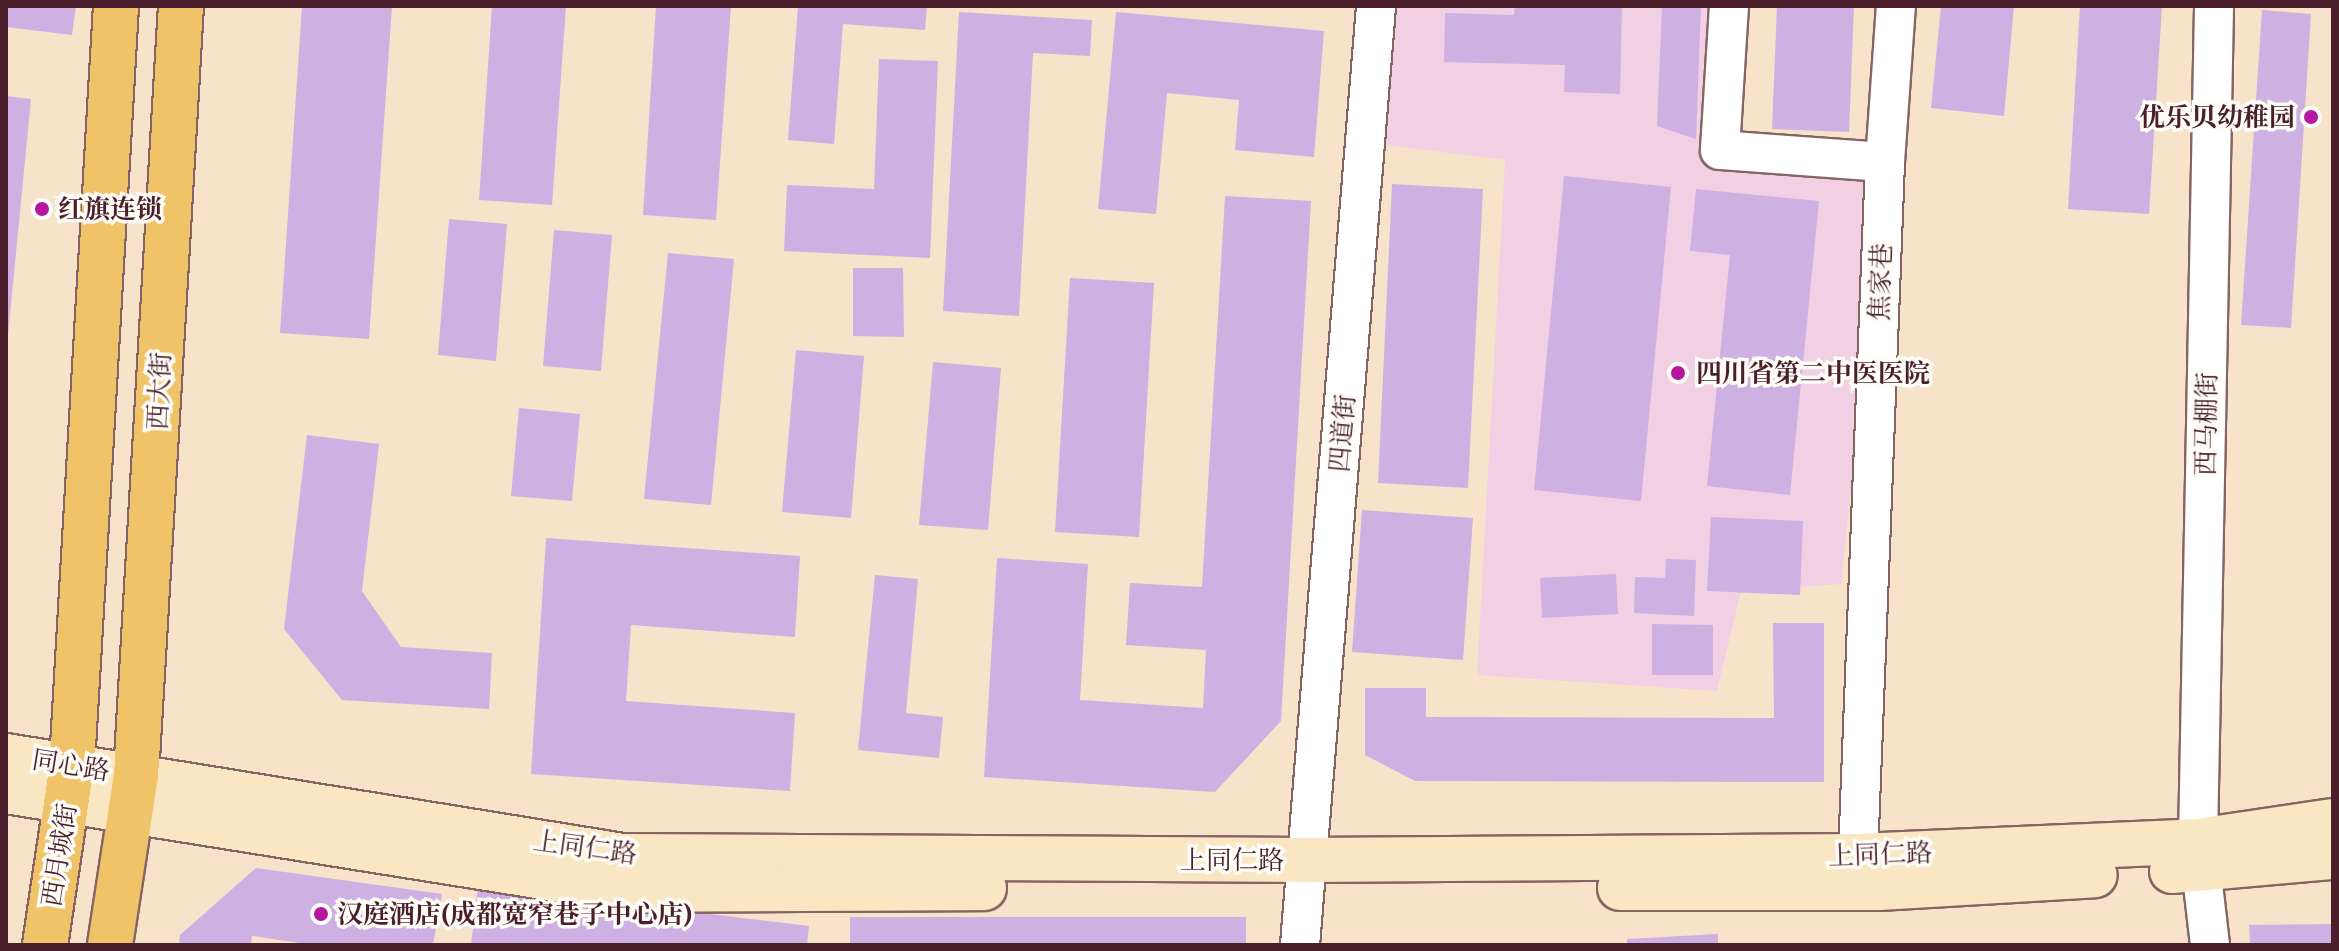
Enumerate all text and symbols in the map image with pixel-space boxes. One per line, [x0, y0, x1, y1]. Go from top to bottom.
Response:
place label: 优乐贝幼稚园 [2139, 101, 2295, 133]
marker: 优乐贝幼稚园 [2302, 108, 2320, 126]
place label: 红旗连锁 [58, 193, 162, 225]
marker: 红旗连锁 [33, 200, 51, 218]
street label: 焦家巷 [1863, 242, 1897, 322]
street label: 西大街 [141, 351, 177, 431]
place label: 四川省第二中医医院 [1696, 357, 1930, 389]
marker: 四川省第二中医医院 [1667, 362, 1689, 384]
street label: 西马棚街 [2189, 372, 2223, 476]
street label: 四道街 [1323, 393, 1361, 473]
street label: 同心路 [30, 743, 112, 787]
street label: 西月城街 [35, 801, 83, 909]
street label: 上同仁路 [531, 824, 639, 870]
street label: 上同仁路 [1827, 837, 1933, 871]
street label: 上同仁路 [1180, 844, 1284, 876]
place label: 汉庭酒店(成都宽窄巷子中心店) [337, 898, 692, 930]
marker: 汉庭酒店(成都宽窄巷子中心店) [312, 905, 330, 923]

